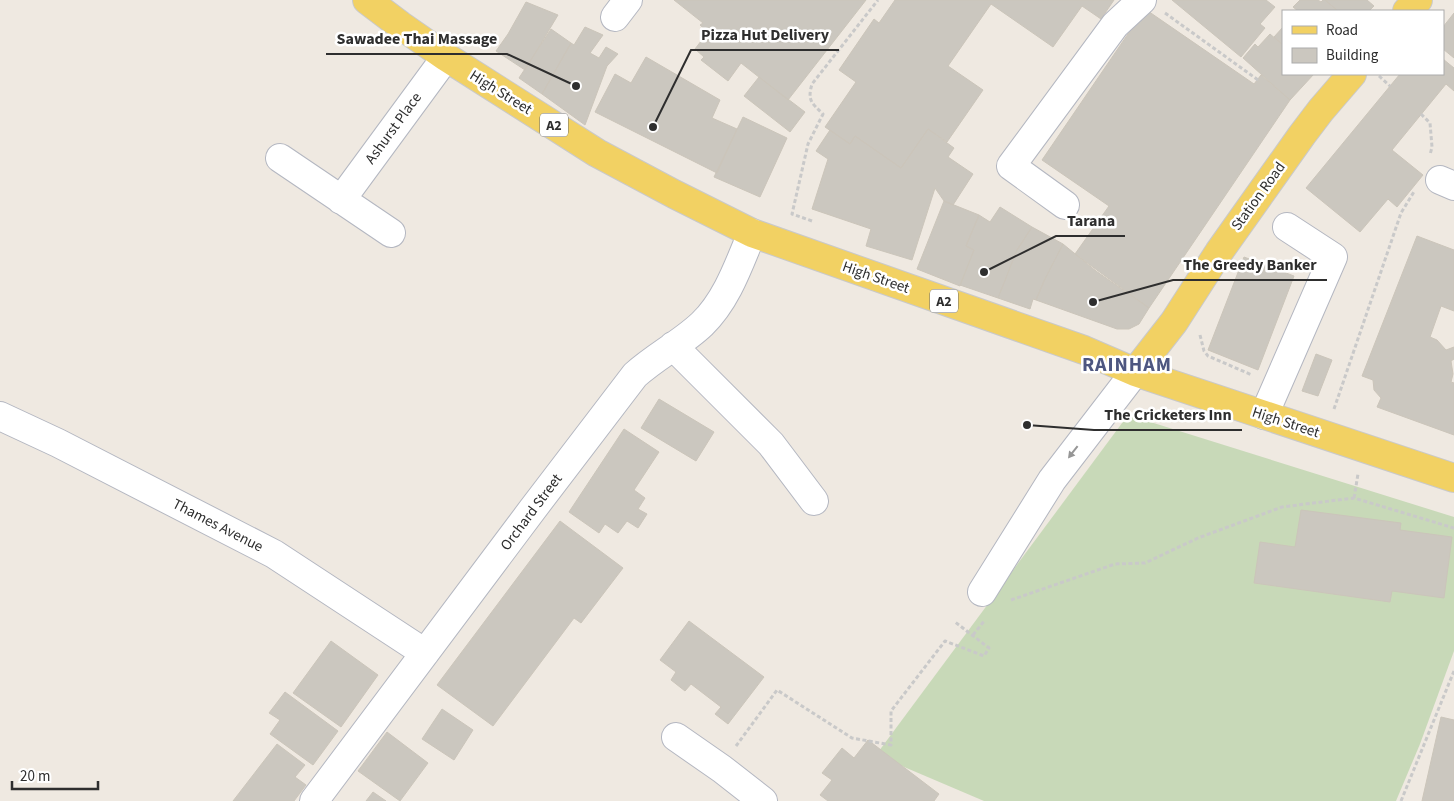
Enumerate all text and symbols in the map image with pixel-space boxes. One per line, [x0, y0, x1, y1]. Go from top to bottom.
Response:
legend [1282, 10, 1444, 75]
callout: Pizza Hut Delivery [691, 19, 839, 50]
text: Road [1326, 20, 1358, 41]
callout: Sawadee Thai Massage [326, 23, 507, 54]
text: Pizza Hut Delivery [701, 24, 830, 46]
text: Sawadee Thai Massage [337, 28, 497, 50]
text: Building [1326, 45, 1379, 66]
street label: High Street [466, 65, 536, 120]
street label: Ashurst Place [360, 88, 427, 169]
road number: A2 [540, 114, 568, 136]
street label: Station Road [1226, 158, 1290, 235]
callout: Tarana [1056, 205, 1125, 236]
text: Tarana [1067, 210, 1115, 232]
callout: The Greedy Banker [1173, 249, 1327, 280]
text: The Greedy Banker [1183, 254, 1317, 276]
street label: High Street [839, 256, 912, 299]
road number: A2 [930, 290, 958, 312]
district label: RAINHAM [1082, 351, 1172, 379]
callout: The Cricketers Inn [1094, 399, 1242, 430]
street label: High Street [1249, 402, 1322, 443]
text: The Cricketers Inn [1104, 404, 1232, 426]
one-way arrow [1068, 445, 1079, 458]
street label: Orchard Street [495, 469, 567, 555]
street label: Thames Avenue [169, 494, 267, 557]
scale bar [12, 758, 99, 790]
text: 20 m [20, 766, 50, 787]

